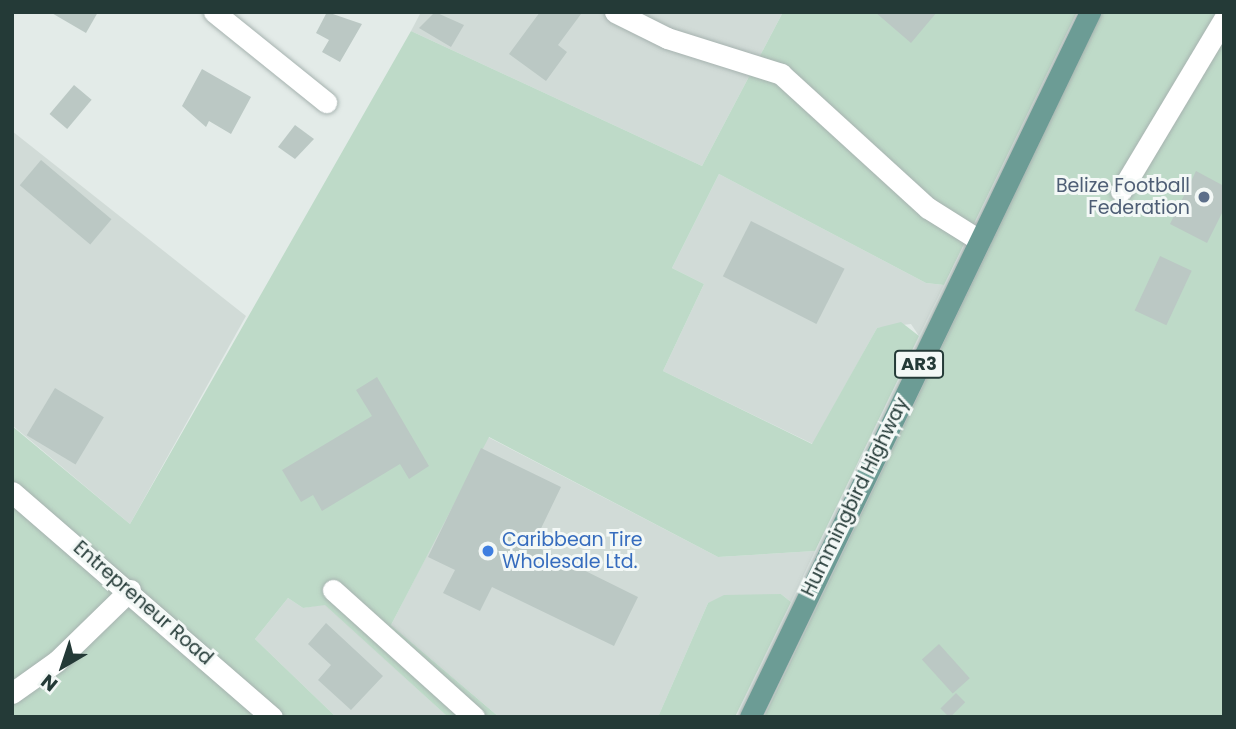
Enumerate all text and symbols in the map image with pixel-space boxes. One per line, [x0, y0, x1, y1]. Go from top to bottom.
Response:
place label: Belize Football Federation [1056, 175, 1190, 219]
marker: Belize Football Federation [1196, 189, 1212, 205]
road number: AR3 [893, 350, 945, 378]
street label: Hummingbird Highway [797, 394, 913, 600]
place label: Caribbean Tire Wholesale Ltd. [502, 529, 643, 573]
street label: Entrepreneur Road [69, 536, 217, 670]
marker: Caribbean Tire Wholesale Ltd. [480, 543, 496, 559]
north arrow [28, 631, 98, 701]
text: N [35, 668, 64, 698]

